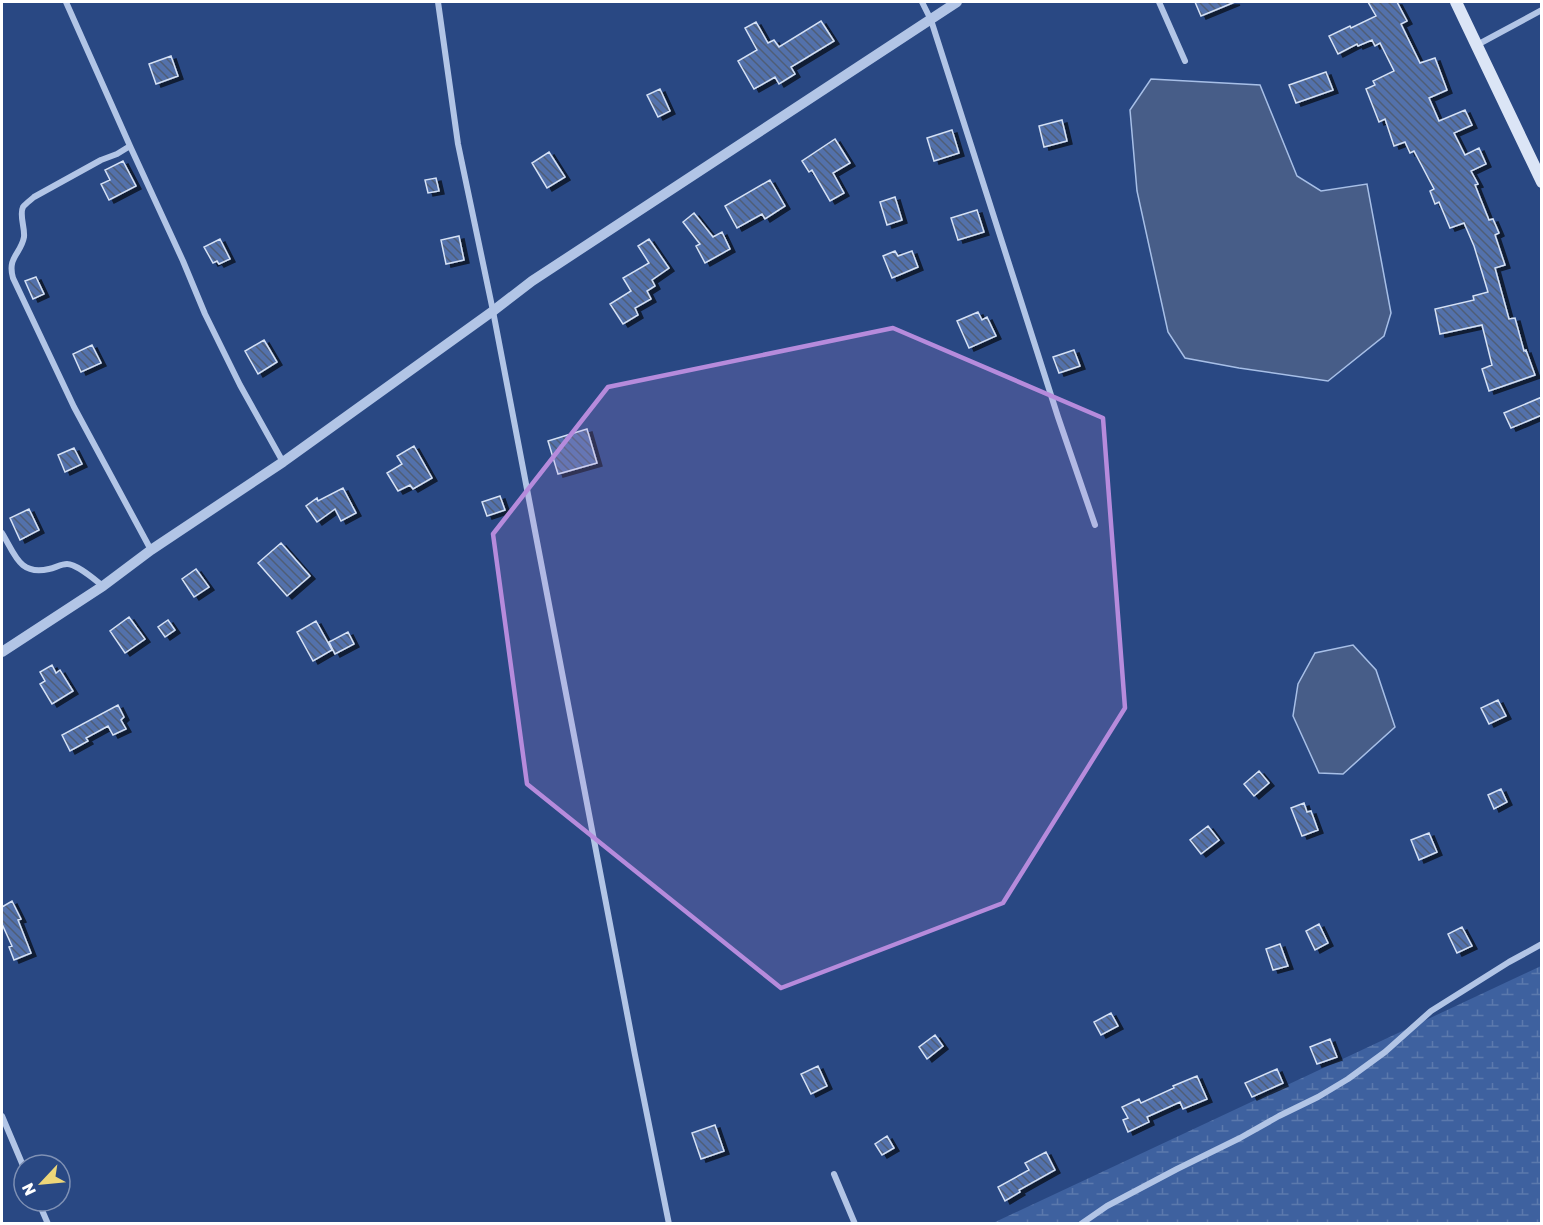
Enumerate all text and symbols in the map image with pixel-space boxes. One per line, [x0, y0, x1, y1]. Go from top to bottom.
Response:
north arrow [12, 1153, 72, 1213]
text: N [18, 1180, 40, 1199]

